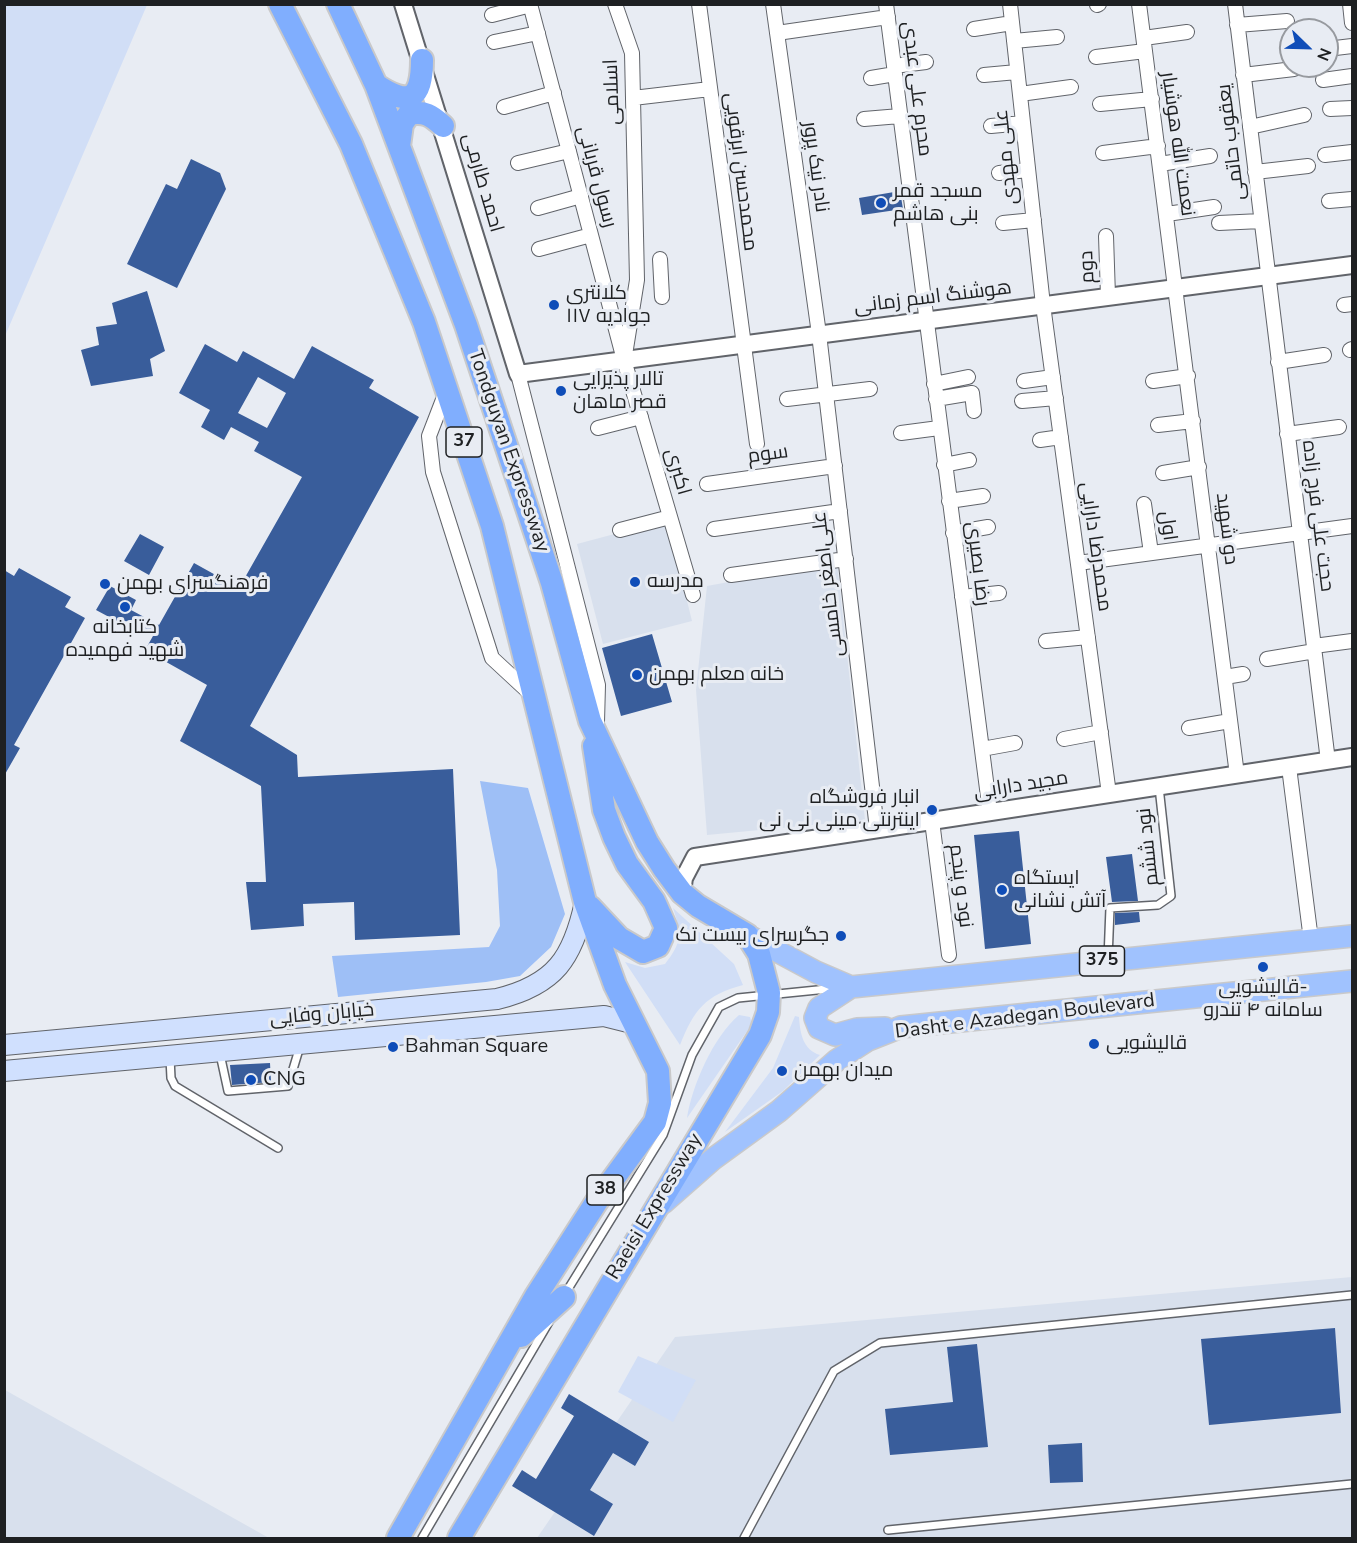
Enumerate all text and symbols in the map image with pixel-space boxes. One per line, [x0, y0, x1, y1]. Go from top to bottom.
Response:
north arrow [1279, 18, 1339, 78]
street label: محرم علی عبدی [896, 20, 936, 158]
text: N [1311, 44, 1336, 64]
street label: اسلامی [600, 59, 626, 125]
street label: نعمت الله هوشیار [1155, 70, 1199, 218]
street label: یعقوب حاتمی [1213, 83, 1251, 201]
street label: محمدحسن ابرقویی [718, 91, 762, 253]
street label: علی مهدی [990, 108, 1024, 206]
street label: نادر نیک پرور [797, 120, 833, 214]
street label: رسول قربانی [571, 124, 621, 230]
street label: احمد طارمی [456, 130, 508, 236]
place label: مسجد قمر بنی هاشم [893, 180, 983, 227]
marker: مسجد قمر بنی هاشم [874, 196, 888, 210]
street label: دوم [1075, 250, 1101, 284]
street label: هوشنگ اسم زمانی [853, 276, 1013, 320]
place label: کلانتری ۱۱۷ جوادیه [566, 282, 651, 329]
marker: کلانتری ۱۱۷ جوادیه [547, 298, 561, 312]
street label: Tondguyan Expressway [462, 347, 554, 555]
place label: تالار پذیرایی قصر ماهان [573, 368, 667, 415]
marker: تالار پذیرایی قصر ماهان [554, 384, 568, 398]
road number: 37 [446, 427, 482, 457]
street label: حجت علی فرج زاده [1296, 439, 1338, 593]
street label: سوم [746, 440, 790, 470]
street label: اکبری [659, 446, 695, 498]
street label: محمدرضا دارایی [1074, 481, 1116, 613]
street label: دو شهید [1210, 492, 1242, 566]
street label: علی‌اصغر خامسی [808, 510, 850, 658]
street label: اول [1153, 510, 1181, 542]
street label: رضا بصیری [960, 520, 994, 608]
place label: مدرسه [647, 570, 704, 594]
place label: فرهنگسرای بهمن [117, 572, 268, 596]
marker: مدرسه [628, 575, 642, 589]
marker: فرهنگسرای بهمن [98, 577, 112, 591]
marker: کتابخانه شهید فهمیده [118, 600, 132, 614]
place label: کتابخانه شهید فهمیده [66, 616, 184, 663]
place label: خانه معلم بهمن [649, 663, 784, 687]
marker: خانه معلم بهمن [630, 668, 644, 682]
street label: مجید دارابی [972, 767, 1070, 805]
place label: انبار فروشگاه اینترنتی مینی نی نی [759, 786, 920, 833]
marker: انبار فروشگاه اینترنتی مینی نی نی [925, 803, 939, 817]
street label: نود ششم [1133, 807, 1165, 887]
street label: نود و پنجم [943, 843, 977, 929]
place label: ایستگاه آتش نشانی [1014, 867, 1106, 914]
marker: ایستگاه آتش نشانی [995, 883, 1009, 897]
place label: جگرسرای بیست تک [676, 924, 829, 948]
marker: جگرسرای بیست تک [834, 929, 848, 943]
road number: 375 [1080, 946, 1124, 976]
marker: قالیشویی- سامانه ۴ تندرو [1256, 960, 1270, 974]
place label: قالیشویی- سامانه ۴ تندرو [1203, 976, 1323, 1023]
street label: Dasht e Azadegan Boulevard [894, 989, 1156, 1045]
street label: خیابان وفایی [269, 998, 375, 1032]
place label: قالیشویی [1106, 1032, 1187, 1056]
place label: Bahman Square [405, 1035, 548, 1059]
marker: قالیشویی [1087, 1037, 1101, 1051]
marker: Bahman Square [386, 1040, 400, 1054]
place label: میدان بهمن [794, 1059, 893, 1083]
marker: میدان بهمن [775, 1064, 789, 1078]
place label: CNG [263, 1068, 306, 1092]
marker: CNG [244, 1073, 258, 1087]
street label: Raeisi Expressway [602, 1129, 708, 1285]
road number: 38 [587, 1175, 623, 1205]

